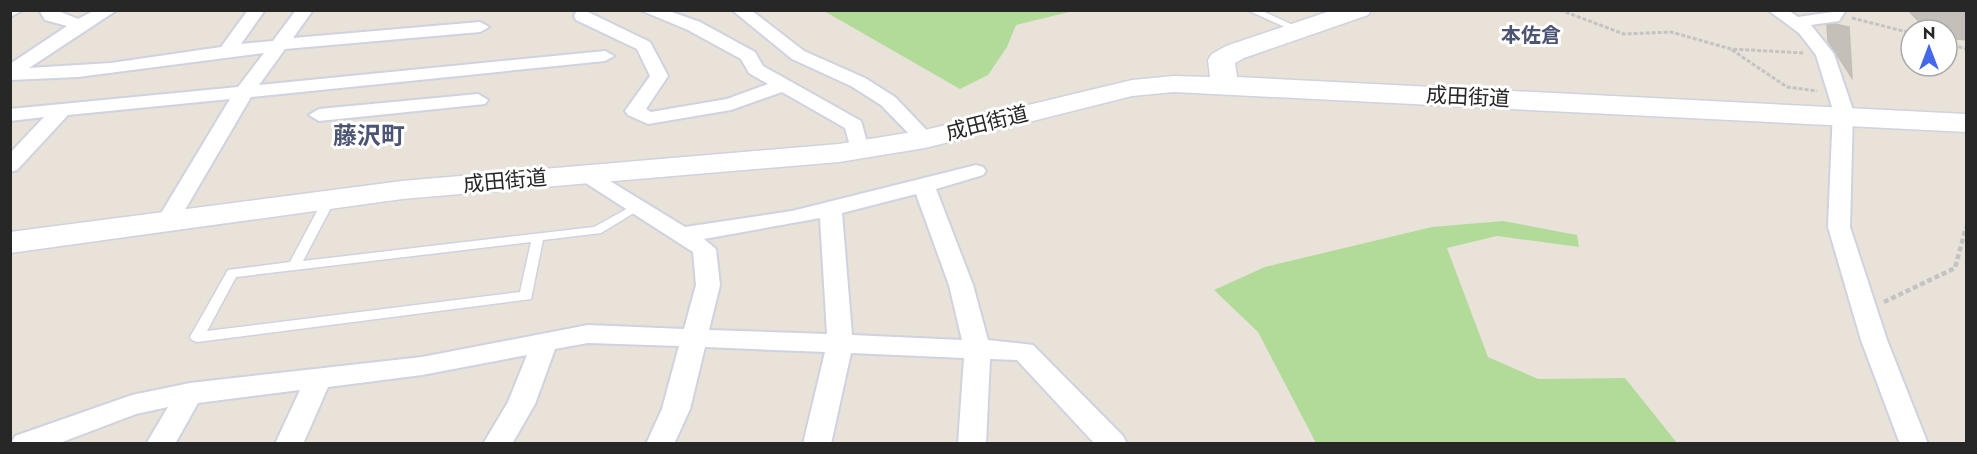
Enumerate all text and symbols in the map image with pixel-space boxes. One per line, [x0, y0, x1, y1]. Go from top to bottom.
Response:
north arrow [1899, 18, 1959, 78]
district label: 本佐倉 [1501, 21, 1561, 50]
text: N [1923, 22, 1935, 45]
street label: 成田街道 [1425, 80, 1511, 114]
street label: 成田街道 [943, 98, 1031, 148]
district label: 藤沢町 [333, 118, 405, 153]
street label: 成田街道 [462, 162, 548, 200]

